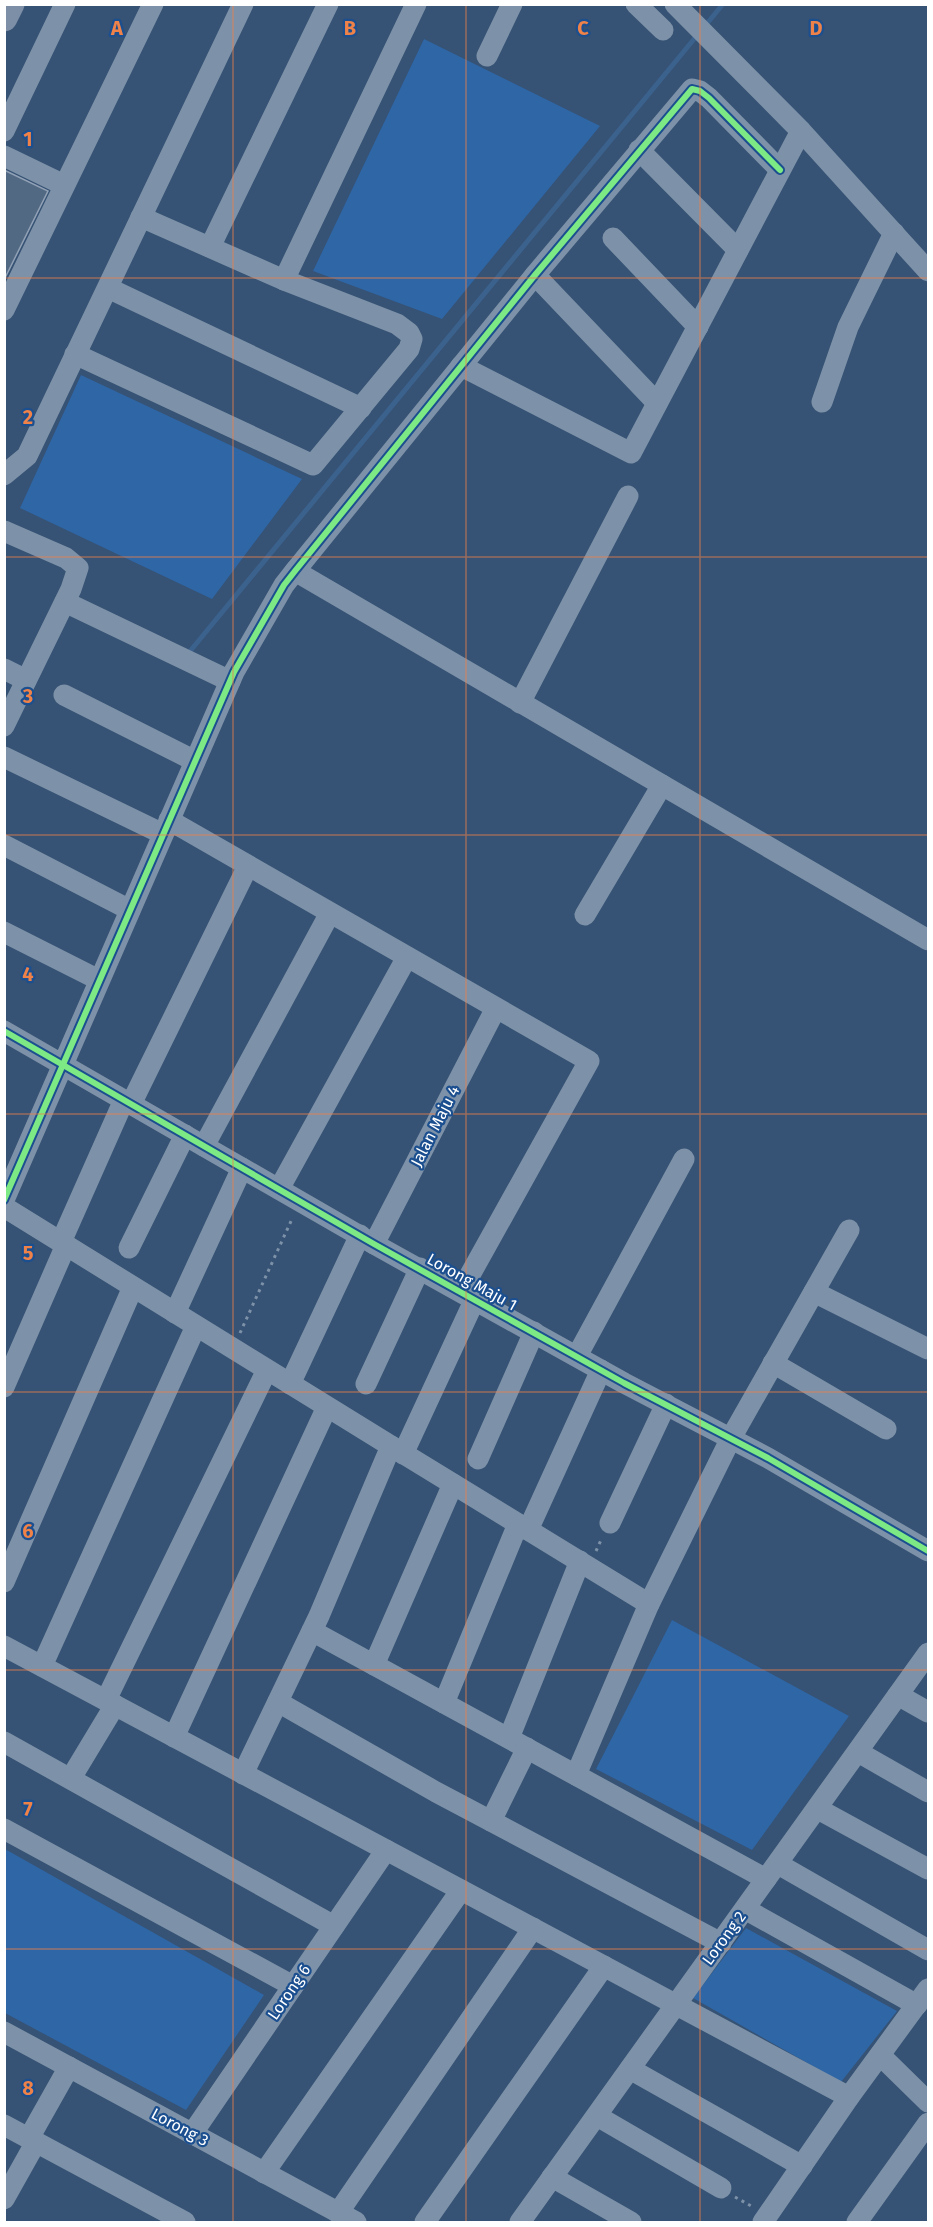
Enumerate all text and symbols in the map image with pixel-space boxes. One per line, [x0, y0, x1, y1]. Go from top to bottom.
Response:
text: A [110, 16, 124, 40]
text: B [344, 16, 356, 40]
text: C [577, 16, 589, 40]
text: D [809, 16, 823, 40]
text: 1 [23, 127, 33, 151]
text: 2 [23, 405, 33, 429]
text: 3 [22, 684, 33, 708]
text: 4 [22, 962, 34, 986]
street label: Jalan Maju 4 [407, 1082, 464, 1169]
text: 5 [23, 1241, 34, 1265]
street label: Lorong Maju 1 [424, 1249, 520, 1315]
text: 6 [22, 1519, 34, 1543]
text: 7 [23, 1797, 33, 1821]
street label: Lorong 2 [698, 1907, 750, 1969]
street label: Lorong 6 [264, 1961, 314, 2023]
text: 8 [22, 2076, 34, 2100]
street label: Lorong 3 [148, 2104, 212, 2150]

